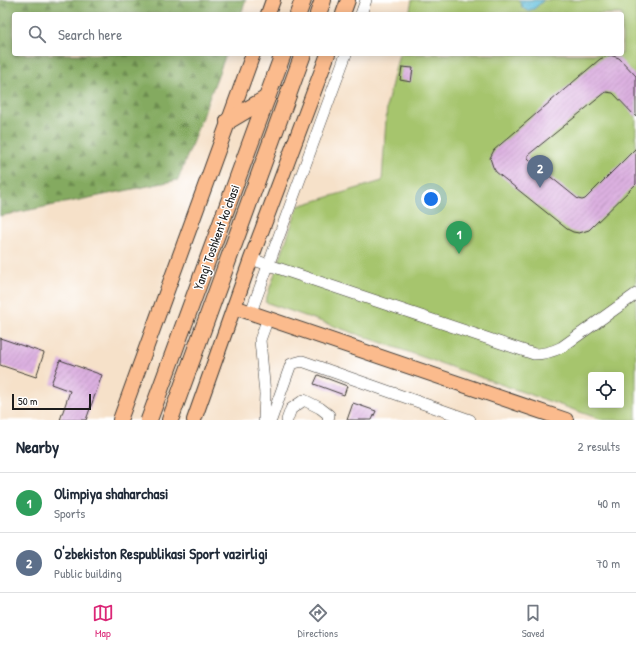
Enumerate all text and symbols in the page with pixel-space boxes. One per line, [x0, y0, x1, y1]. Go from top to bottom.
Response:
search box [12, 12, 624, 56]
icon: search [26, 23, 48, 45]
text: Search here [58, 24, 122, 45]
pin: 2 [527, 155, 553, 188]
street label: Yangi Toshkent ko‘chasi [189, 182, 243, 292]
your location [421, 189, 441, 209]
pin: 1 [446, 221, 472, 254]
map controls [588, 372, 624, 408]
button: locate [588, 372, 624, 408]
scale bar [12, 392, 91, 411]
text: 50 m [18, 394, 38, 408]
text: Nearby [16, 435, 59, 458]
text: 2 results [578, 437, 620, 455]
text: Olimpiya shaharchasi [54, 483, 168, 504]
text: 1 [27, 494, 31, 512]
text: 40 m [597, 494, 620, 512]
text: Sports [54, 504, 85, 522]
text: O'zbekiston Respublikasi Sport vazirligi [54, 543, 268, 564]
text: 2 [26, 554, 32, 572]
text: 70 m [596, 554, 620, 572]
text: Public building [54, 564, 122, 582]
tab: Map [92, 602, 114, 640]
tab: Directions [298, 602, 338, 640]
tab: Saved [522, 602, 544, 640]

